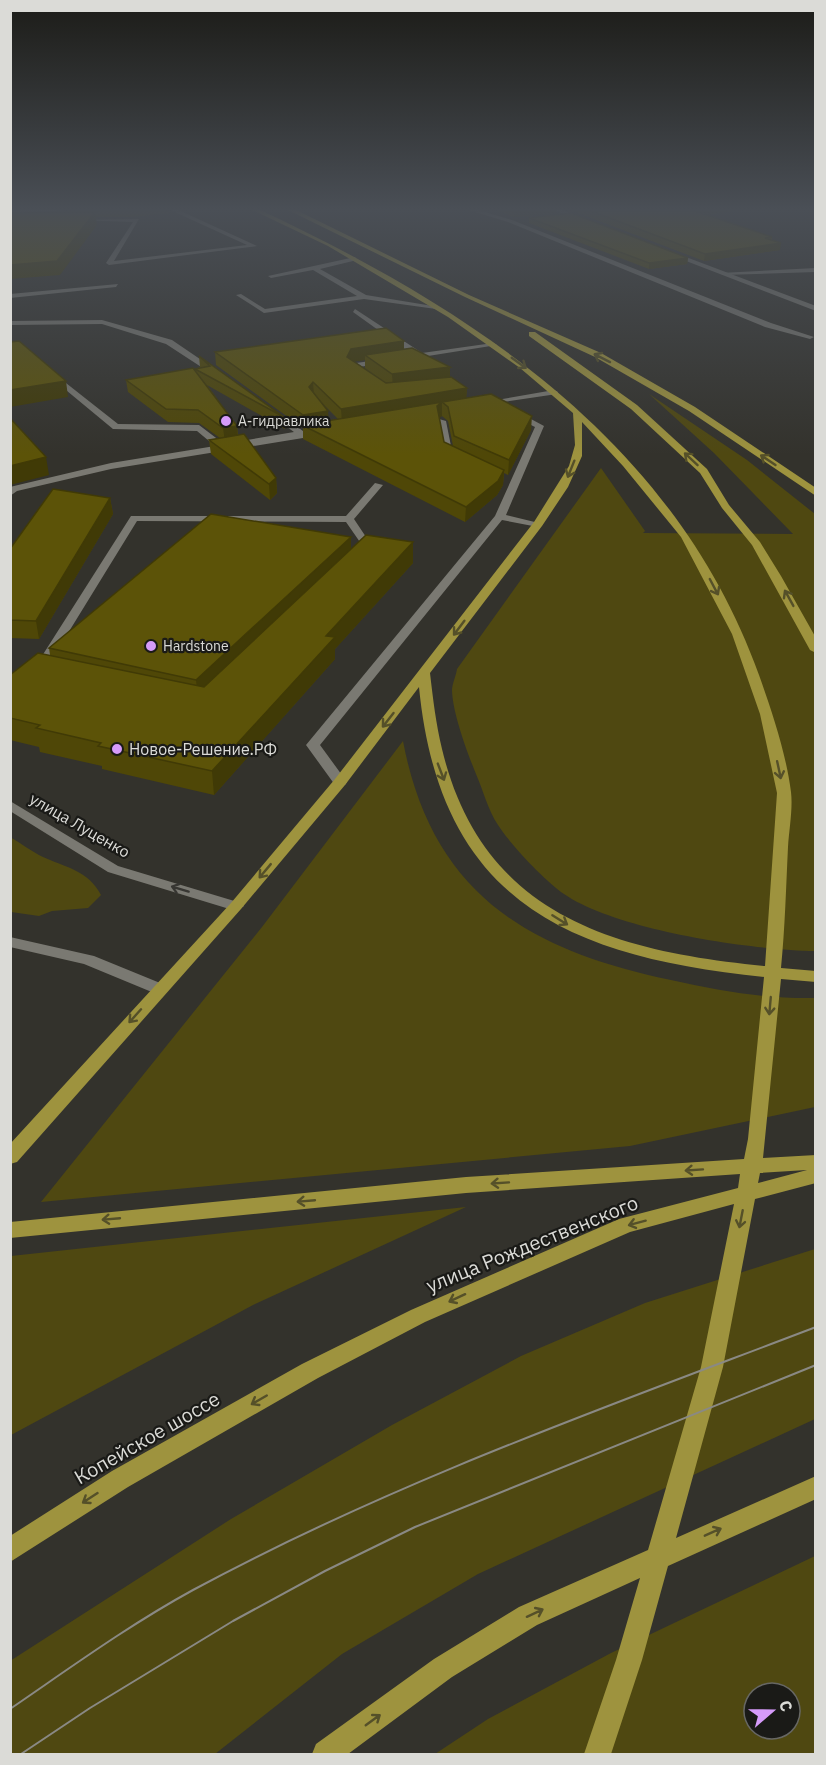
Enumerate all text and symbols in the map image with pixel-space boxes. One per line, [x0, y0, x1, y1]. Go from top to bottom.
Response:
one-way arrow [593, 352, 611, 363]
one-way arrow [511, 357, 527, 370]
place label: А-гидравлика [238, 412, 330, 430]
marker: А-гидравлика [219, 414, 233, 428]
one-way arrow [684, 452, 699, 466]
one-way arrow [760, 454, 776, 466]
one-way arrow [565, 459, 576, 478]
one-way arrow [709, 577, 720, 595]
one-way arrow [782, 590, 794, 607]
one-way arrow [452, 619, 465, 635]
place label: Hardstone [163, 637, 229, 655]
marker: Hardstone [144, 639, 158, 653]
one-way arrow [382, 711, 395, 727]
place label: Новое-Решение.РФ [129, 739, 277, 759]
marker: Новое-Решение.РФ [110, 742, 124, 756]
one-way arrow [774, 759, 785, 779]
one-way arrow [437, 762, 448, 780]
street label: улица Луценко [26, 788, 134, 862]
one-way arrow [259, 863, 272, 879]
one-way arrow [171, 883, 190, 894]
one-way arrow [551, 914, 568, 926]
one-way arrow [764, 995, 775, 1015]
one-way arrow [128, 1008, 142, 1023]
one-way arrow [685, 1165, 705, 1176]
one-way arrow [490, 1178, 510, 1189]
street label: улица Рождественского [422, 1189, 642, 1298]
one-way arrow [296, 1196, 316, 1207]
one-way arrow [735, 1209, 746, 1229]
one-way arrow [102, 1214, 122, 1225]
one-way arrow [628, 1217, 647, 1229]
one-way arrow [449, 1292, 467, 1304]
street label: Копейское шоссе [69, 1385, 224, 1490]
one-way arrow [251, 1394, 268, 1406]
one-way arrow [82, 1492, 99, 1504]
one-way arrow [703, 1526, 721, 1538]
one-way arrow [526, 1606, 544, 1618]
north arrow [742, 1681, 802, 1741]
text: С [775, 1698, 797, 1714]
one-way arrow [364, 1714, 380, 1726]

